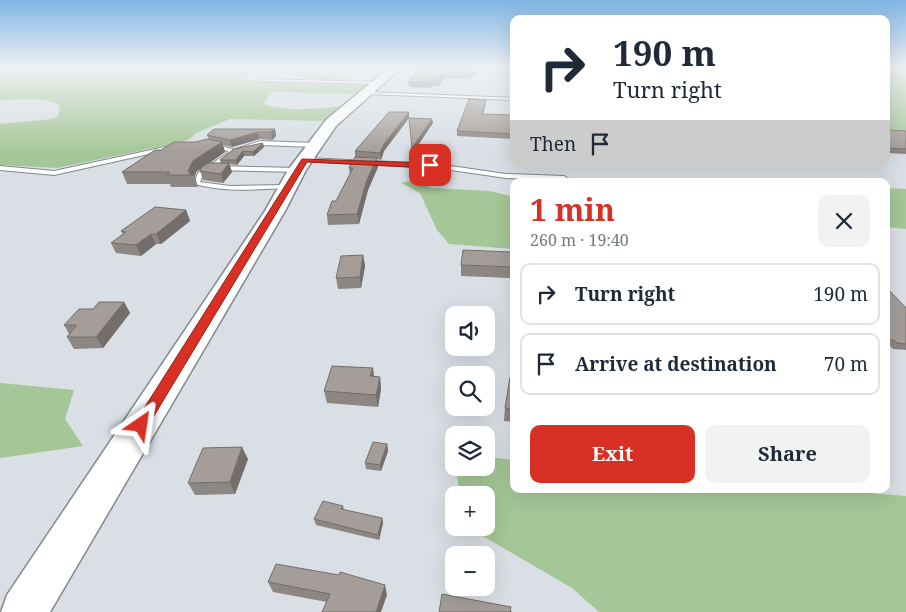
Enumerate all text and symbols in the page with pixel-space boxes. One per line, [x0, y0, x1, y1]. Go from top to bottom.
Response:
text: 190 m [613, 29, 716, 76]
icon: right [530, 35, 595, 100]
text: Turn right [613, 74, 722, 104]
icon: arrive [586, 130, 614, 158]
text: Then [530, 131, 576, 157]
pin [409, 144, 451, 186]
icon: arrive [416, 151, 444, 179]
text: 1 min [530, 189, 615, 230]
button: close [818, 195, 870, 247]
text: 260 m · 19:40 [530, 229, 629, 251]
icon: right [532, 280, 560, 308]
text: Turn right [575, 281, 675, 307]
text: 190 m [813, 281, 868, 307]
map controls [445, 306, 495, 596]
button: sound [445, 306, 495, 356]
icon: arrive [532, 350, 560, 378]
text: Arrive at destination [575, 351, 777, 377]
text: 70 m [824, 351, 868, 377]
button: search [445, 366, 495, 416]
position arrow [114, 398, 166, 450]
button: Exit [530, 425, 695, 483]
button: Share [705, 425, 870, 483]
button: layers [445, 426, 495, 476]
button: + [445, 486, 495, 536]
button: − [445, 546, 495, 596]

